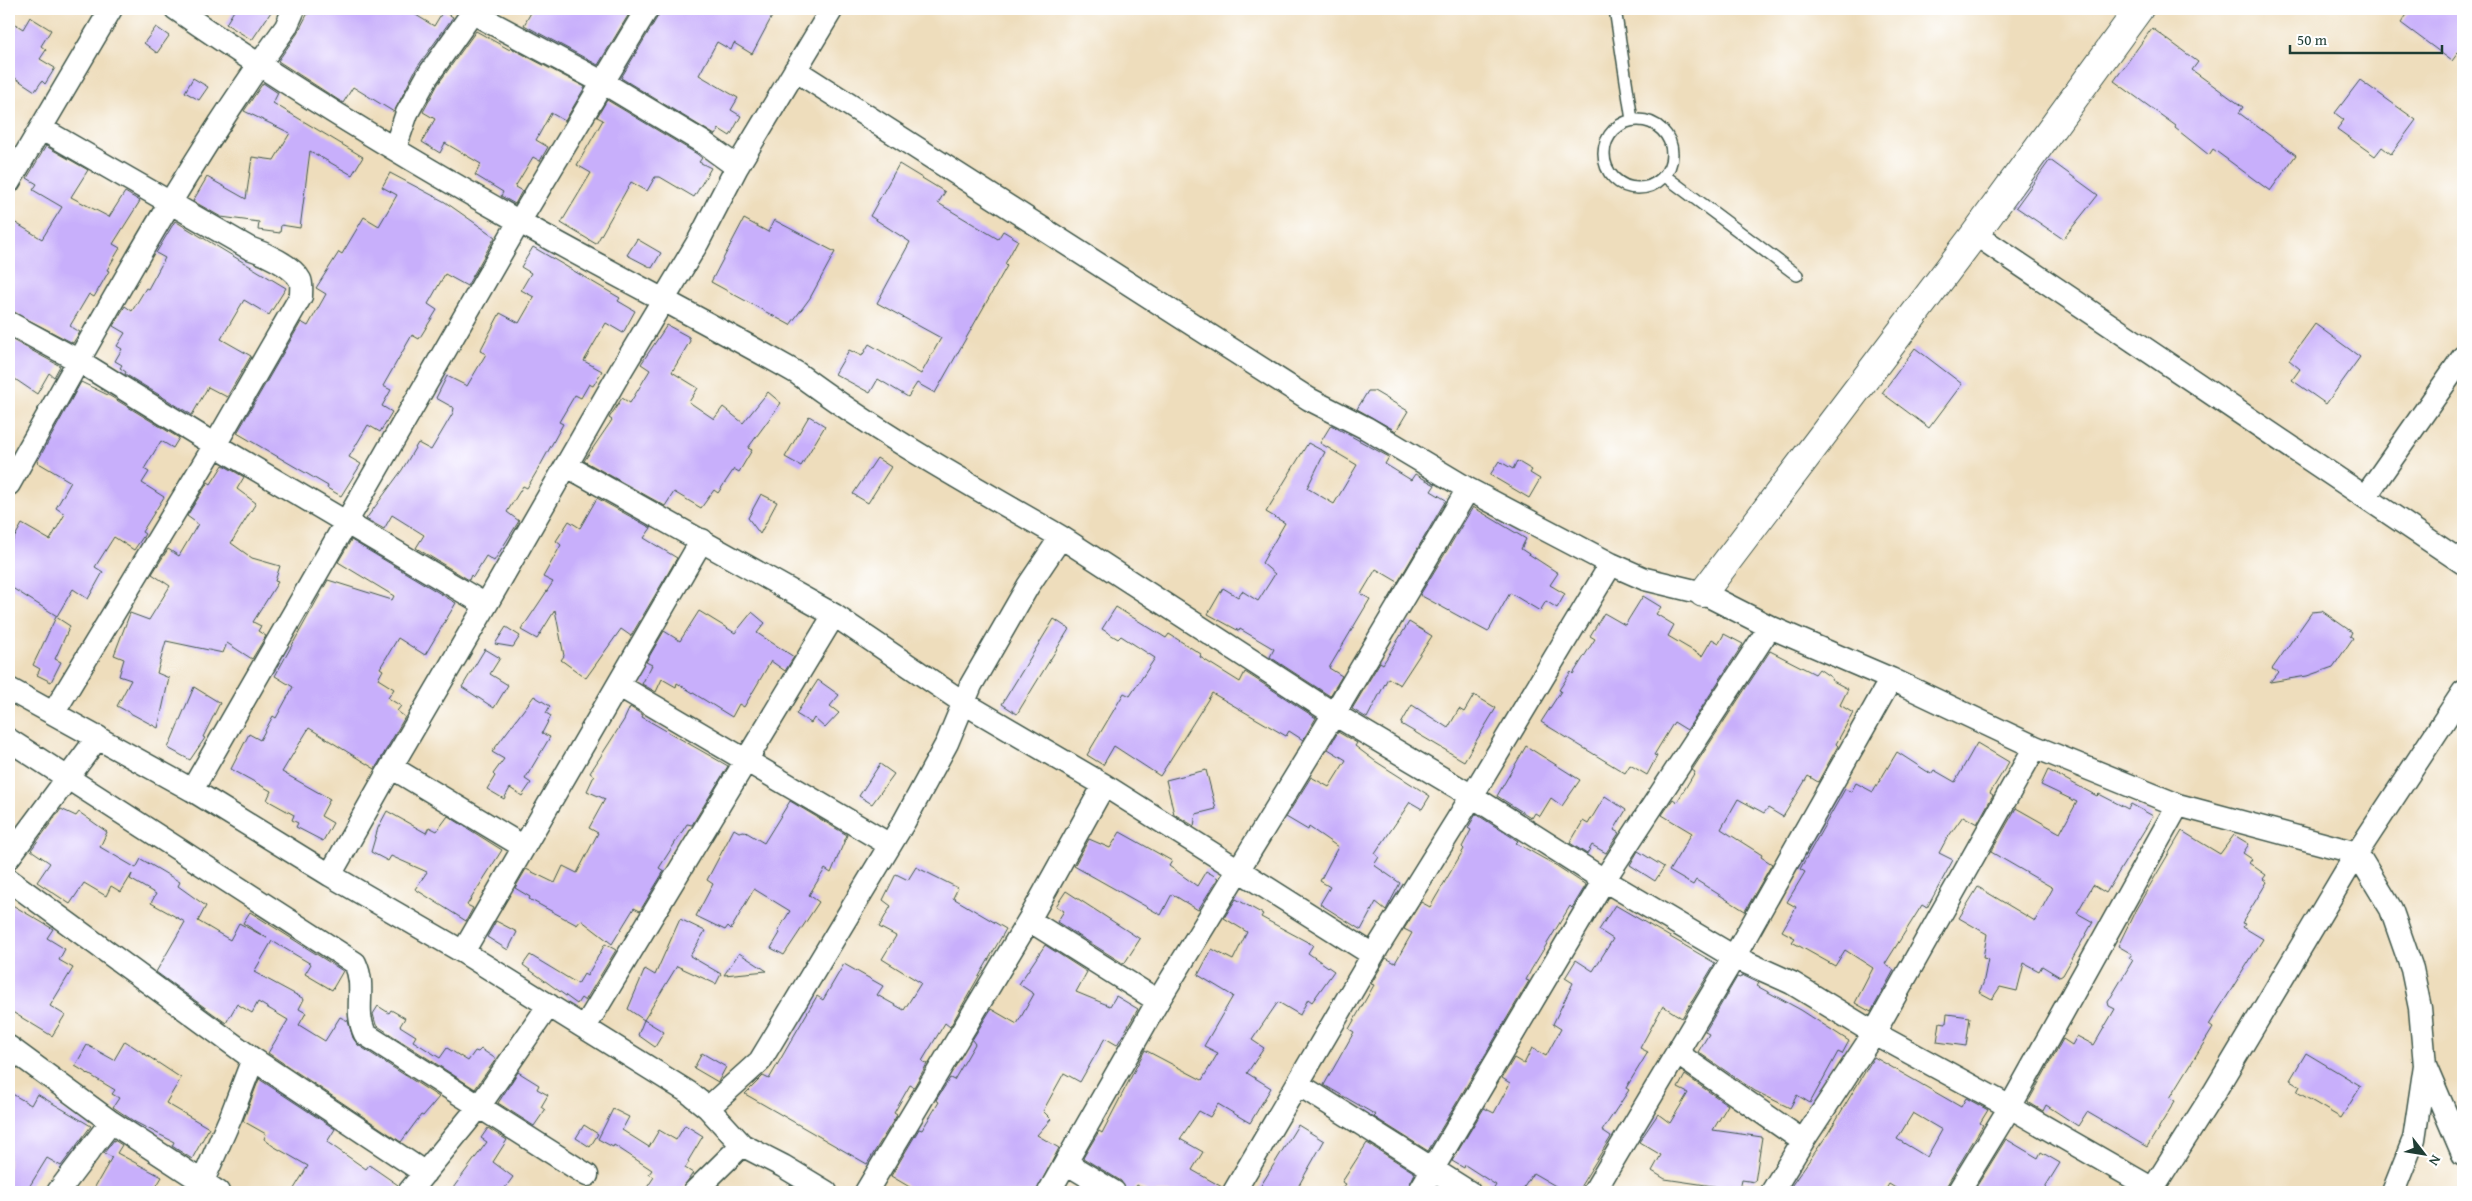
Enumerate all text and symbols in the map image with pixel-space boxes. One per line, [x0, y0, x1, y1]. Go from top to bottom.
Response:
scale bar [2290, 22, 2442, 54]
text: 50 m [2297, 29, 2328, 50]
north arrow [2400, 1128, 2450, 1178]
text: N [2424, 1152, 2446, 1170]

